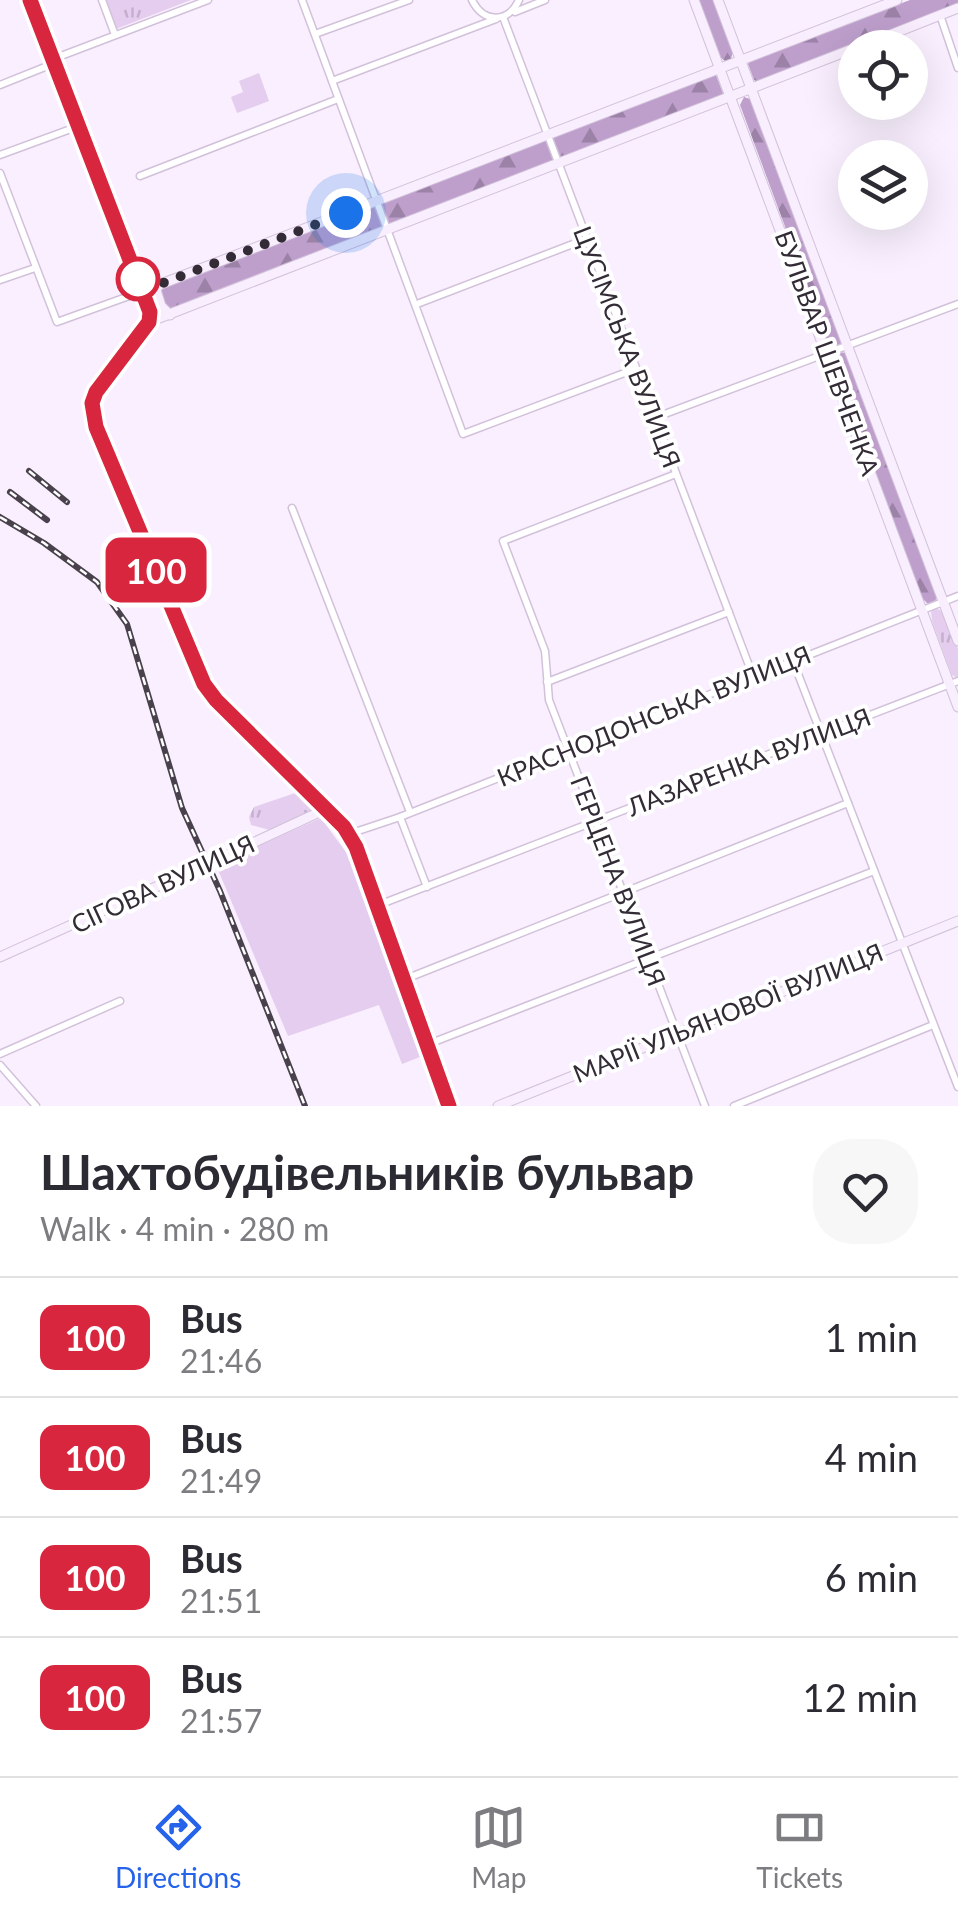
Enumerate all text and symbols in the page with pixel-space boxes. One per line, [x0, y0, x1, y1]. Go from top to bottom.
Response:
map controls [838, 30, 928, 230]
button: locate [838, 30, 928, 120]
button: layers [838, 140, 928, 230]
your location [321, 188, 371, 238]
street label: ЦУСІМСЬКА ВУЛИЦЯ [568, 222, 688, 472]
street label: БУЛЬВАР ШЕВЧЕНКА [770, 226, 886, 479]
unlabelled marker [117, 258, 159, 300]
line badge: 100 [98, 538, 214, 602]
text: 100 [126, 549, 186, 591]
street label: КРАСНОДОНСЬКА ВУЛИЦЯ [492, 638, 815, 792]
street label: ЛАЗАРЕНКА ВУЛИЦЯ [622, 701, 875, 822]
street label: ГЕРЦЕНА ВУЛИЦЯ [565, 771, 673, 990]
street label: СІГОВА ВУЛИЦЯ [66, 827, 259, 939]
street label: МАРІЇ УЛЬЯНОВОЇ ВУЛИЦЯ [568, 936, 887, 1088]
button: heart [813, 1139, 918, 1244]
text: Шахтобудівельників бульвар [40, 1143, 694, 1200]
text: Walk · 4 min · 280 m [40, 1209, 329, 1248]
text: Bus [180, 1295, 243, 1341]
text: 1 min [825, 1314, 918, 1360]
text: 100 [65, 1316, 125, 1358]
text: 21:46 [180, 1341, 262, 1380]
text: Bus [180, 1415, 243, 1461]
text: 4 min [825, 1434, 918, 1480]
text: 100 [65, 1436, 125, 1478]
text: 21:49 [180, 1461, 262, 1500]
text: Bus [180, 1535, 243, 1581]
text: 6 min [825, 1554, 918, 1600]
text: 100 [65, 1556, 125, 1598]
text: 21:51 [180, 1581, 262, 1620]
text: Bus [180, 1655, 243, 1701]
text: 12 min [803, 1674, 918, 1720]
text: 100 [65, 1676, 125, 1718]
text: 21:57 [180, 1701, 262, 1740]
tab: Directions [115, 1800, 241, 1894]
tab: Map [471, 1800, 526, 1894]
tab: Tickets [756, 1800, 843, 1894]

